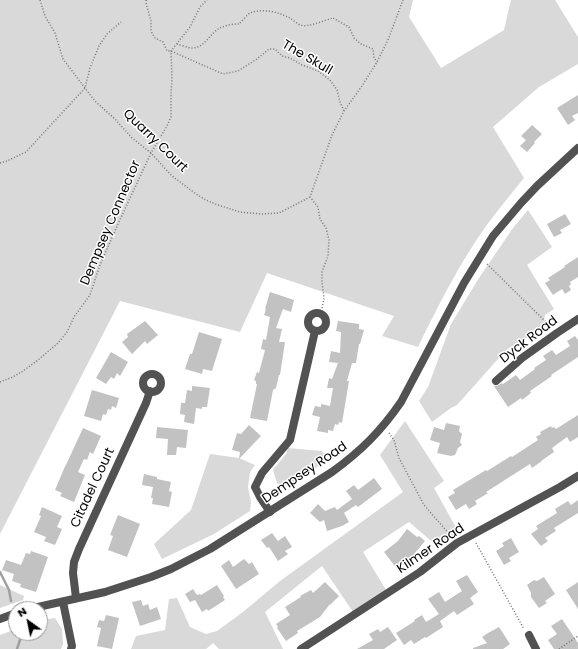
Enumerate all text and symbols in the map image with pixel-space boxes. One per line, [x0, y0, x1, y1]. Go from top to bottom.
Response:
street label: The Skull [279, 37, 335, 79]
street label: Quarry Court [119, 106, 191, 176]
street label: Dempsey Connector [78, 158, 144, 288]
street label: Dyck Road [497, 313, 561, 367]
street label: Dempsey Road [260, 439, 350, 507]
street label: Citadel Court [68, 445, 118, 531]
street label: Kilmer Road [394, 521, 468, 577]
north arrow [8, 601, 48, 641]
text: N [14, 603, 30, 621]

